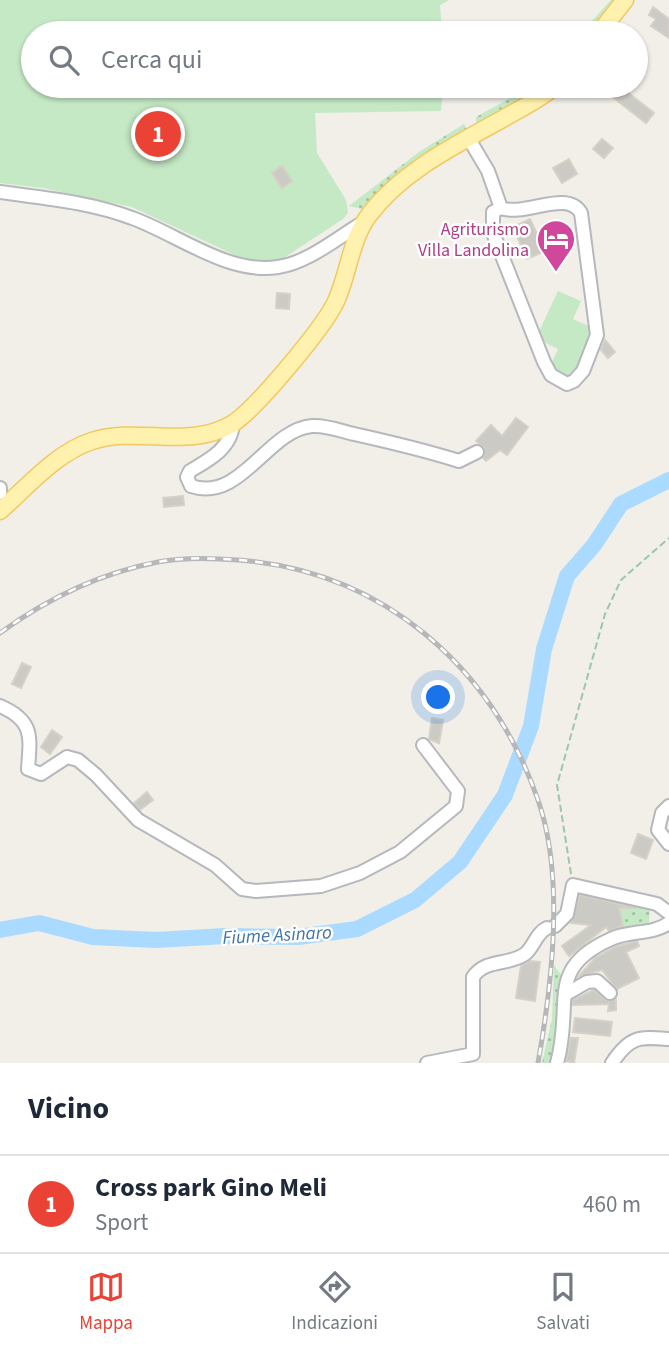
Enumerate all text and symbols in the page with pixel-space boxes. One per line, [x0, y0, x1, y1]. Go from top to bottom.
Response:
search box [21, 21, 648, 98]
icon: search [45, 41, 83, 79]
text: Cerca qui [101, 41, 202, 78]
pin: 1 [135, 108, 181, 160]
place label: Agriturismo Villa Landolina [418, 217, 529, 263]
hotel icon: Agriturismo Villa Landolina [535, 218, 577, 273]
your location [421, 680, 455, 714]
water label: Fiume Asinaro [222, 919, 333, 952]
text: Vicino [28, 1087, 109, 1130]
text: Cross park Gino Meli [95, 1169, 327, 1206]
text: 1 [45, 1188, 57, 1221]
text: 460 m [583, 1188, 641, 1221]
text: Sport [95, 1206, 148, 1239]
tab: Mappa [79, 1268, 133, 1337]
tab: Indicazioni [291, 1268, 378, 1337]
tab: Salvati [536, 1268, 590, 1337]

